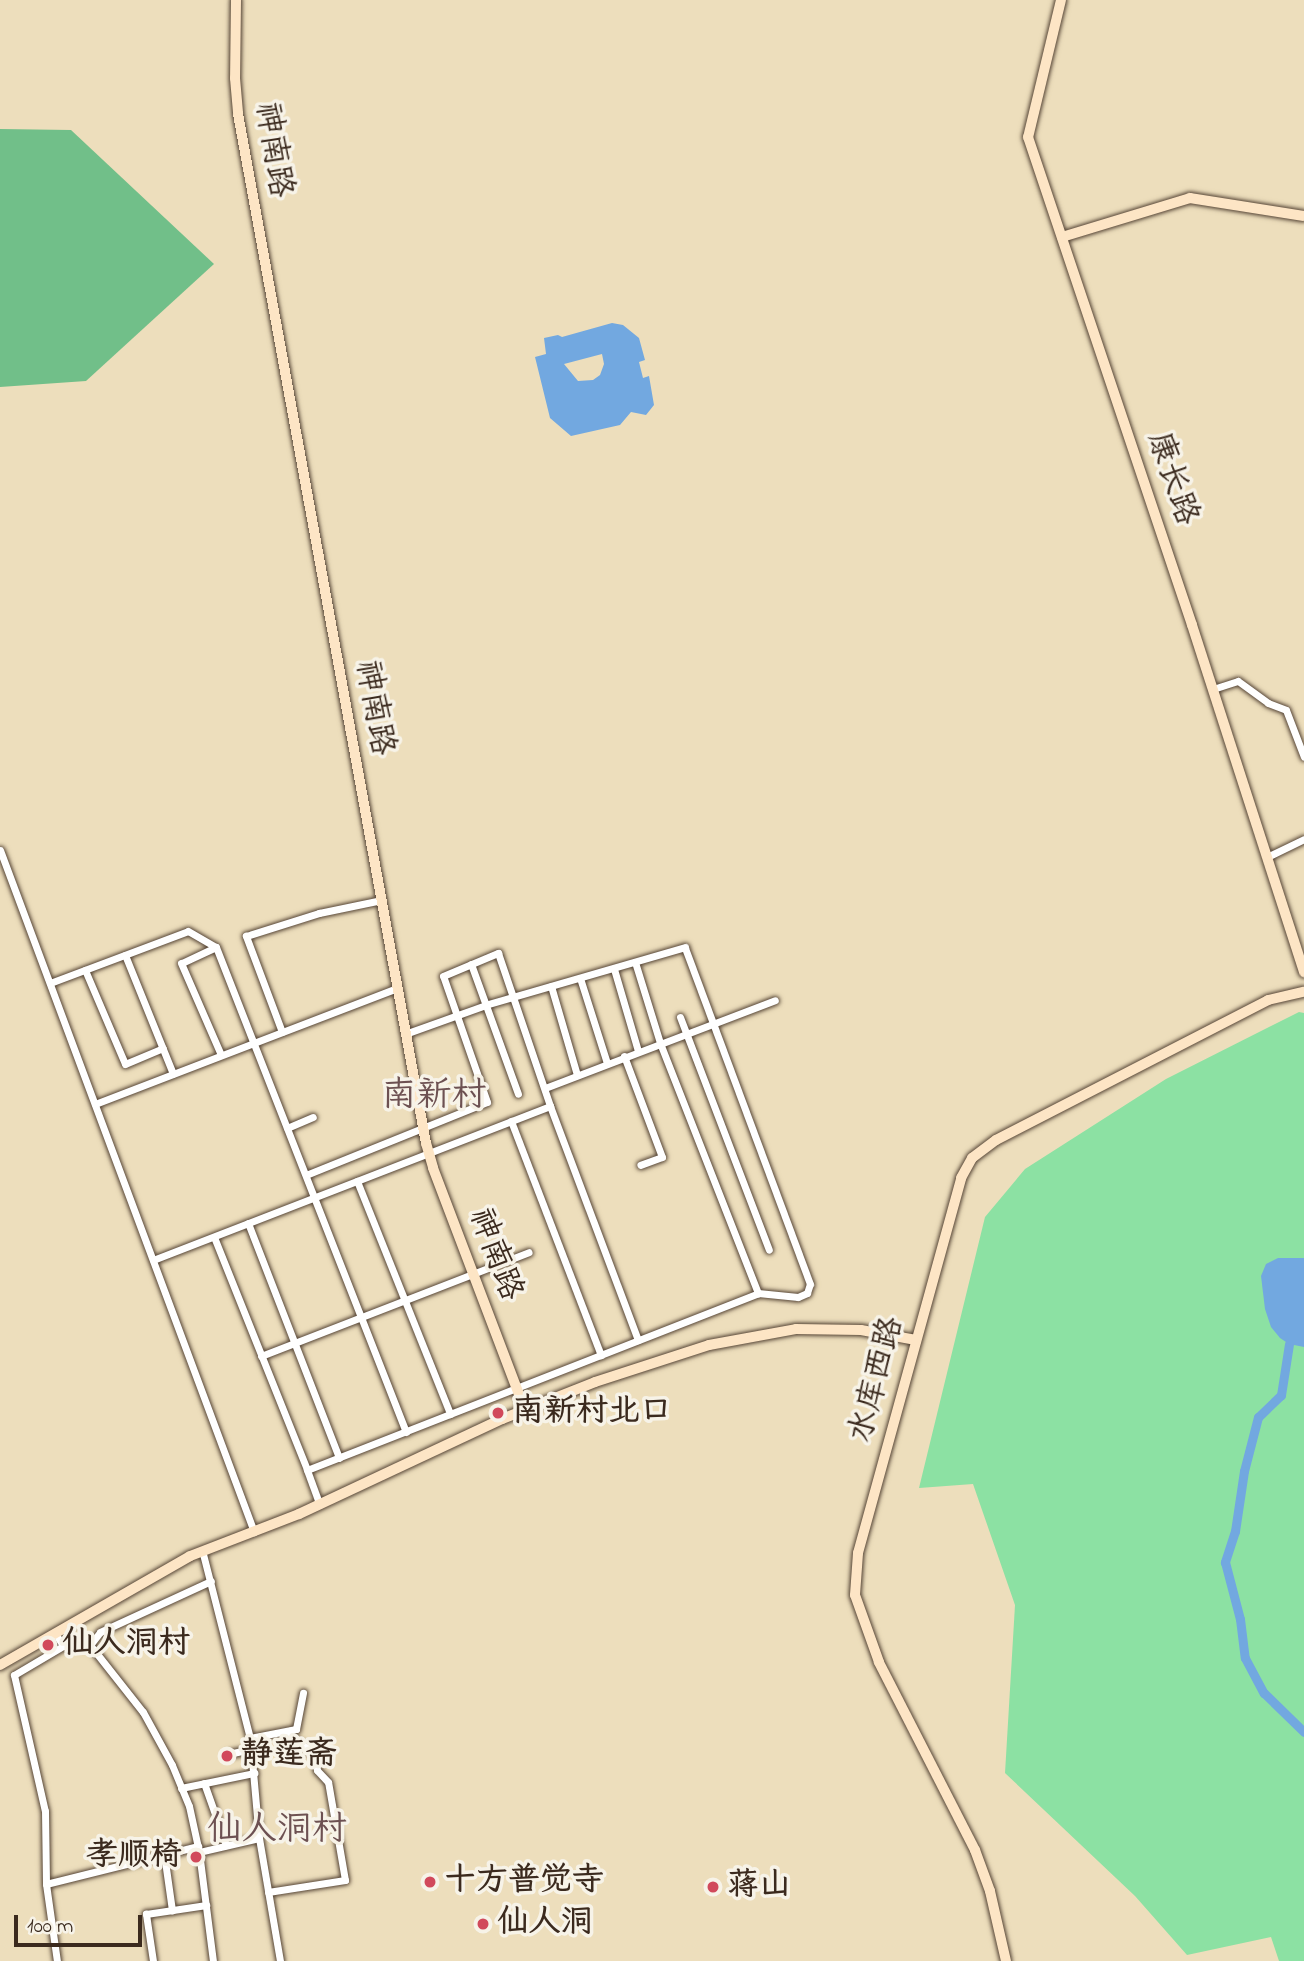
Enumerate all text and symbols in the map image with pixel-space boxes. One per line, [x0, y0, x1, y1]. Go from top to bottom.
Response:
street label: 神南路 [246, 100, 298, 200]
street label: 康长路 [1137, 427, 1205, 531]
street label: 神南路 [346, 657, 400, 759]
district label: 南新村 [382, 1076, 486, 1118]
street label: 神南路 [459, 1203, 529, 1307]
street label: 水库西路 [843, 1313, 913, 1447]
place label: 南新村北口 [512, 1394, 672, 1432]
marker: 南新村北口 [490, 1405, 506, 1421]
place label: 仙人洞村 [62, 1626, 190, 1664]
marker: 仙人洞村 [40, 1637, 56, 1653]
place label: 静莲斋 [241, 1737, 337, 1775]
marker: 静莲斋 [219, 1748, 235, 1764]
district label: 仙人洞村 [207, 1810, 347, 1852]
place label: 孝顺椅 [86, 1838, 182, 1876]
marker: 孝顺椅 [188, 1849, 204, 1865]
place label: 十方普觉寺 [444, 1863, 604, 1901]
place label: 蒋山 [727, 1868, 791, 1906]
marker: 十方普觉寺 [422, 1874, 438, 1890]
marker: 蒋山 [705, 1879, 721, 1895]
scale bar [18, 1902, 145, 1946]
place label: 仙人洞 [497, 1905, 593, 1943]
text: 100 m [27, 1912, 73, 1942]
marker: 仙人洞 [475, 1916, 491, 1932]

